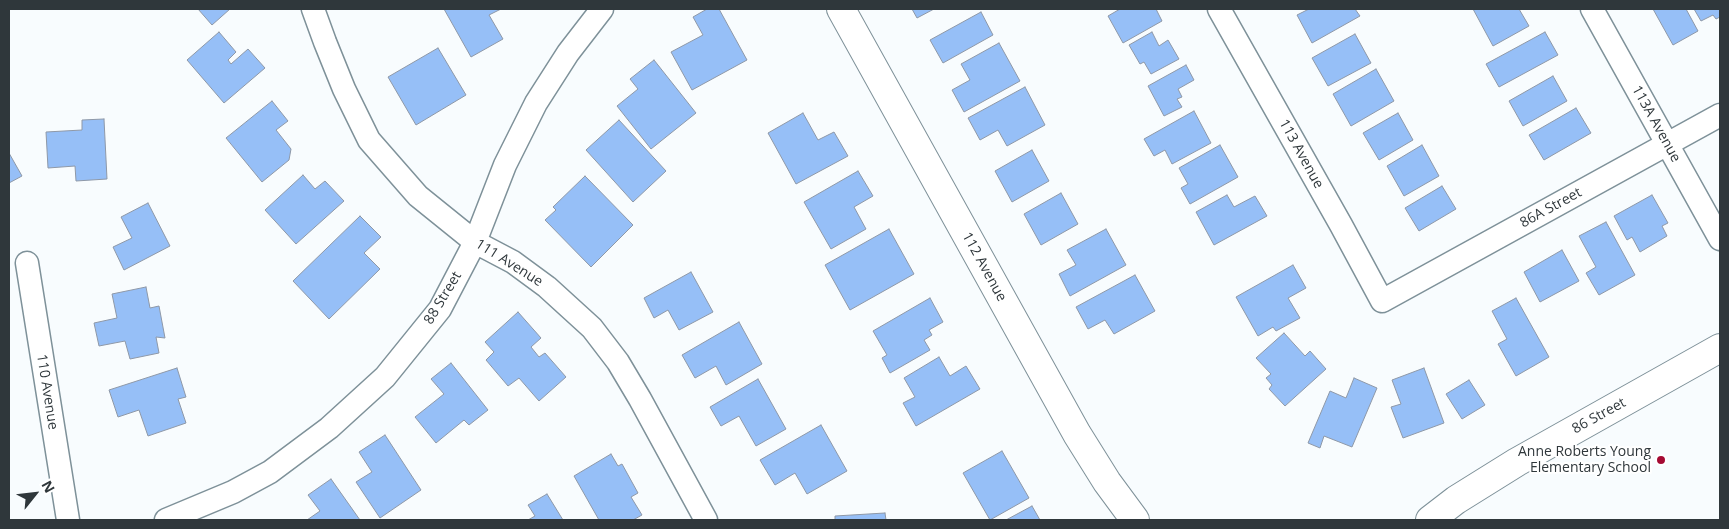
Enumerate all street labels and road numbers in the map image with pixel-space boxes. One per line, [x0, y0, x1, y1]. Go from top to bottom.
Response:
street label: 113A Avenue [1628, 83, 1684, 165]
street label: 113 Avenue [1275, 117, 1327, 191]
street label: 86A Street [1517, 184, 1585, 232]
street label: 112 Avenue [958, 230, 1010, 304]
street label: 111 Avenue [472, 236, 546, 290]
street label: 88 Street [421, 268, 465, 328]
street label: 110 Avenue [33, 353, 61, 431]
street label: 86 Street [1569, 394, 1629, 438]

